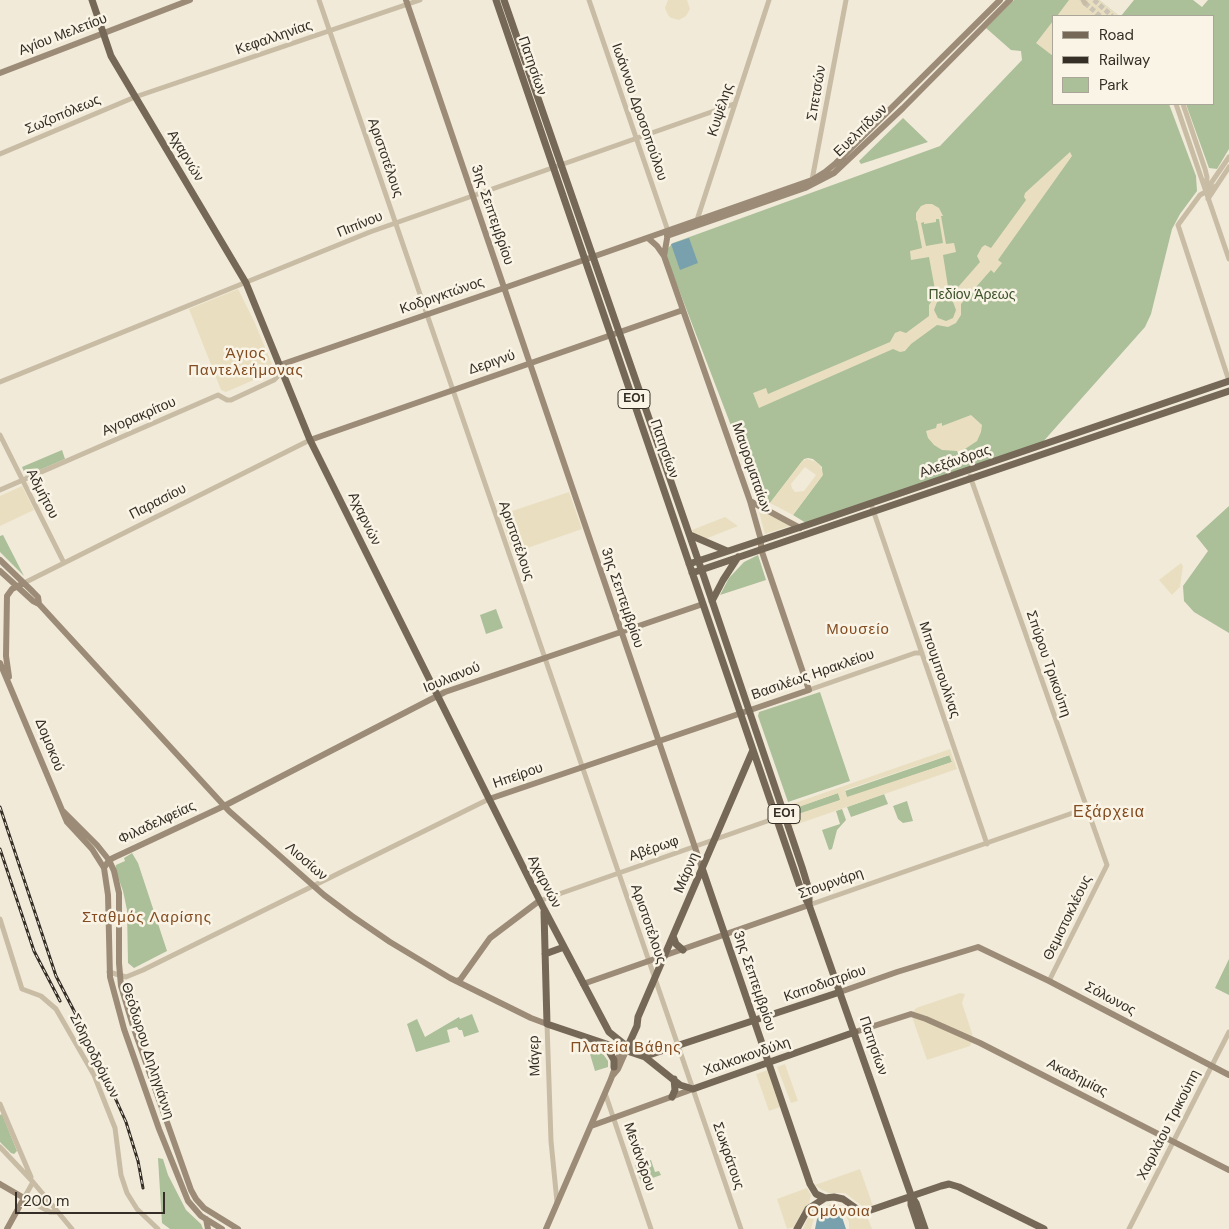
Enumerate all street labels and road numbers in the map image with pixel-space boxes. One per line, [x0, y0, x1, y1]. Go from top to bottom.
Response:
street label: Αγίου Μελετίου [16, 10, 110, 60]
street label: Κεφαλληνίας [234, 17, 314, 59]
street label: Πατησίων [514, 34, 550, 98]
street label: Ιωάννου Δροσοπούλου [608, 41, 670, 183]
street label: Σπετσών [804, 64, 830, 122]
street label: Κυψέλης [705, 81, 737, 139]
street label: Σωζοπόλεως [23, 92, 103, 138]
street label: Ευελπίδων [831, 101, 891, 161]
street label: Αριστοτέλους [364, 116, 406, 200]
street label: Αχαρνών [163, 127, 207, 185]
street label: 3ης Σεπτεμβρίου [467, 163, 517, 267]
street label: Πιπίνου [335, 208, 385, 242]
street label: Κοδριγκτώνος [398, 274, 486, 318]
street label: Δεριγνύ [466, 347, 518, 379]
road number: ΕΟ1 [618, 389, 650, 408]
street label: Αγορακρίτου [99, 394, 179, 440]
street label: Πατησίων [646, 417, 682, 481]
street label: Μαυροματαίων [728, 421, 774, 515]
street label: Αλεξάνδρας [917, 442, 993, 482]
street label: Αδμήτου [22, 466, 62, 522]
street label: Παρασίου [127, 481, 189, 523]
street label: Αχαρνών [344, 490, 384, 548]
street label: Αριστοτέλους [495, 499, 537, 583]
street label: 3ης Σεπτεμβρίου [597, 546, 647, 650]
street label: Σπύρου Τρικούπη [1022, 609, 1074, 719]
street label: Μπουμπουλίνας [915, 620, 963, 720]
street label: Βασιλέως Ηρακλείου [749, 646, 877, 704]
street label: Ιουλιανού [421, 659, 483, 697]
street label: Δομοκού [31, 716, 67, 774]
street label: Ηπείρου [491, 760, 545, 792]
street label: Φιλαδελφείας [116, 798, 198, 848]
road number: ΕΟ1 [768, 804, 800, 824]
street label: Αβέρωφ [627, 833, 681, 865]
street label: Λιοσίων [282, 839, 330, 885]
street label: Μάρνη [671, 850, 703, 896]
street label: Αχαρνών [524, 853, 564, 911]
street label: Στουρνάρη [796, 865, 866, 903]
street label: Θεμιστοκλέους [1040, 873, 1096, 963]
street label: Αριστοτέλους [627, 882, 669, 966]
street label: 3ης Σεπτεμβρίου [729, 929, 779, 1033]
street label: Καποδιστρίου [782, 962, 868, 1006]
street label: Σόλωνος [1082, 979, 1138, 1019]
street label: Θεόδωρου Δηληγιάννη [117, 981, 177, 1121]
street label: Σιδηροδρόμων [65, 1011, 123, 1101]
street label: Πατησίων [855, 1014, 891, 1078]
street label: Χαλκοκονδύλη [701, 1034, 793, 1080]
street label: Μάγερ [526, 1035, 544, 1077]
street label: Ακαδημίας [1044, 1056, 1110, 1100]
street label: Χαριλάου Τρικούπη [1134, 1067, 1204, 1183]
street label: Σωκράτους [709, 1120, 747, 1192]
street label: Μενάνδρου [619, 1121, 659, 1193]

